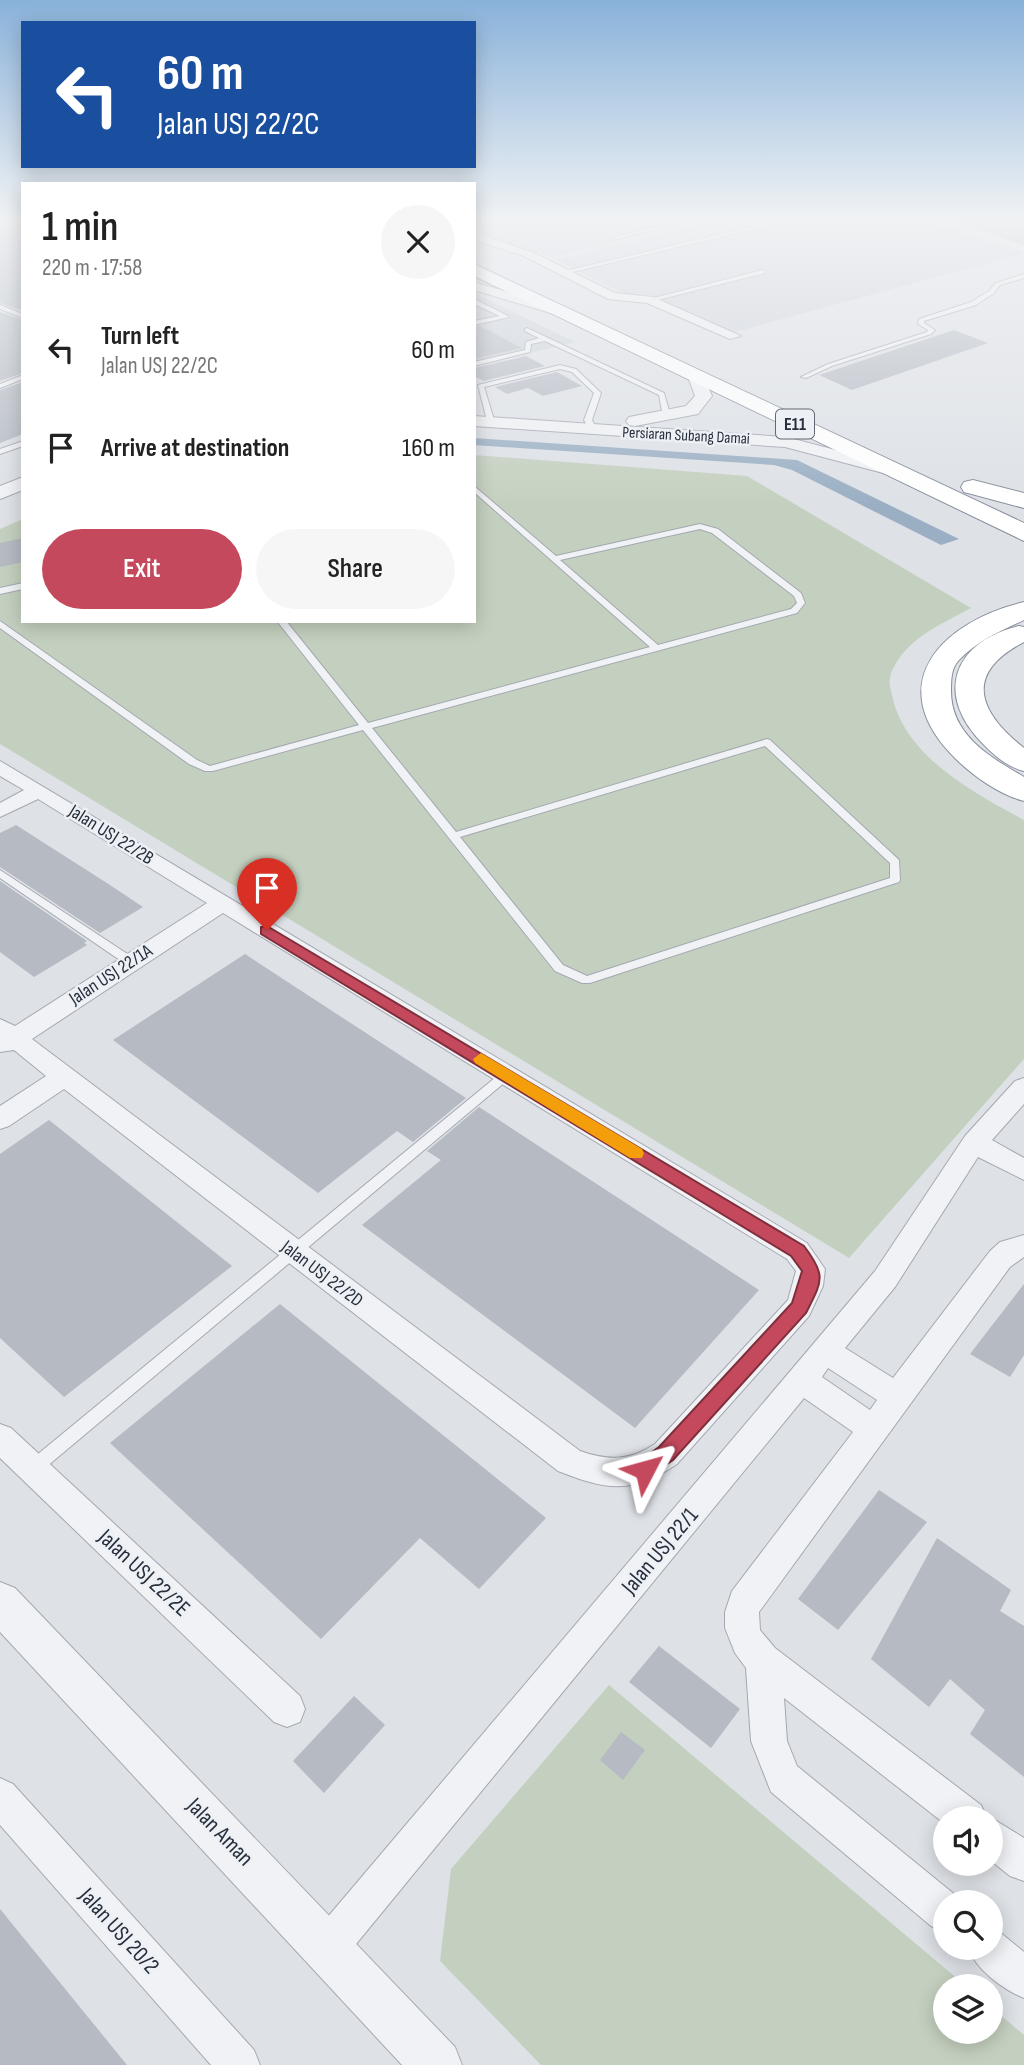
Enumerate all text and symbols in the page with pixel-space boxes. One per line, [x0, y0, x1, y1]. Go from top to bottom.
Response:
text: 60 m [157, 45, 244, 104]
icon: left [42, 49, 133, 140]
text: Jalan USJ 22/2C [157, 105, 320, 144]
text: 1 min [42, 202, 118, 253]
button: close [381, 205, 455, 279]
text: 220 m · 17:58 [42, 254, 142, 282]
text: Turn left [101, 321, 179, 352]
icon: left [42, 331, 80, 369]
text: 60 m [411, 335, 455, 366]
text: Jalan USJ 22/2C [101, 352, 218, 380]
road number: E11 [776, 410, 814, 438]
street label: Persiaran Subang Damai [622, 423, 750, 449]
icon: arrive [42, 429, 80, 467]
text: Arrive at destination [101, 433, 289, 464]
text: 160 m [402, 433, 455, 464]
button: Exit [42, 529, 242, 609]
button: Share [256, 529, 455, 609]
street label: Jalan USJ 22/2B [63, 799, 158, 870]
pin [237, 858, 297, 930]
icon: arrive [248, 869, 286, 907]
street label: Jalan USJ 22/1A [64, 939, 158, 1011]
street label: Jalan USJ 22/2D [276, 1235, 368, 1312]
position arrow [608, 1433, 682, 1507]
street label: Jalan USJ 22/1 [615, 1502, 704, 1601]
street label: Jalan USJ 22/2E [92, 1523, 196, 1623]
street label: Jalan Aman [180, 1791, 259, 1872]
map controls [933, 1806, 1003, 2044]
button: sound [933, 1806, 1003, 1876]
street label: Jalan USJ 20/2 [72, 1882, 165, 1980]
button: search [933, 1890, 1003, 1960]
button: layers [933, 1974, 1003, 2044]

